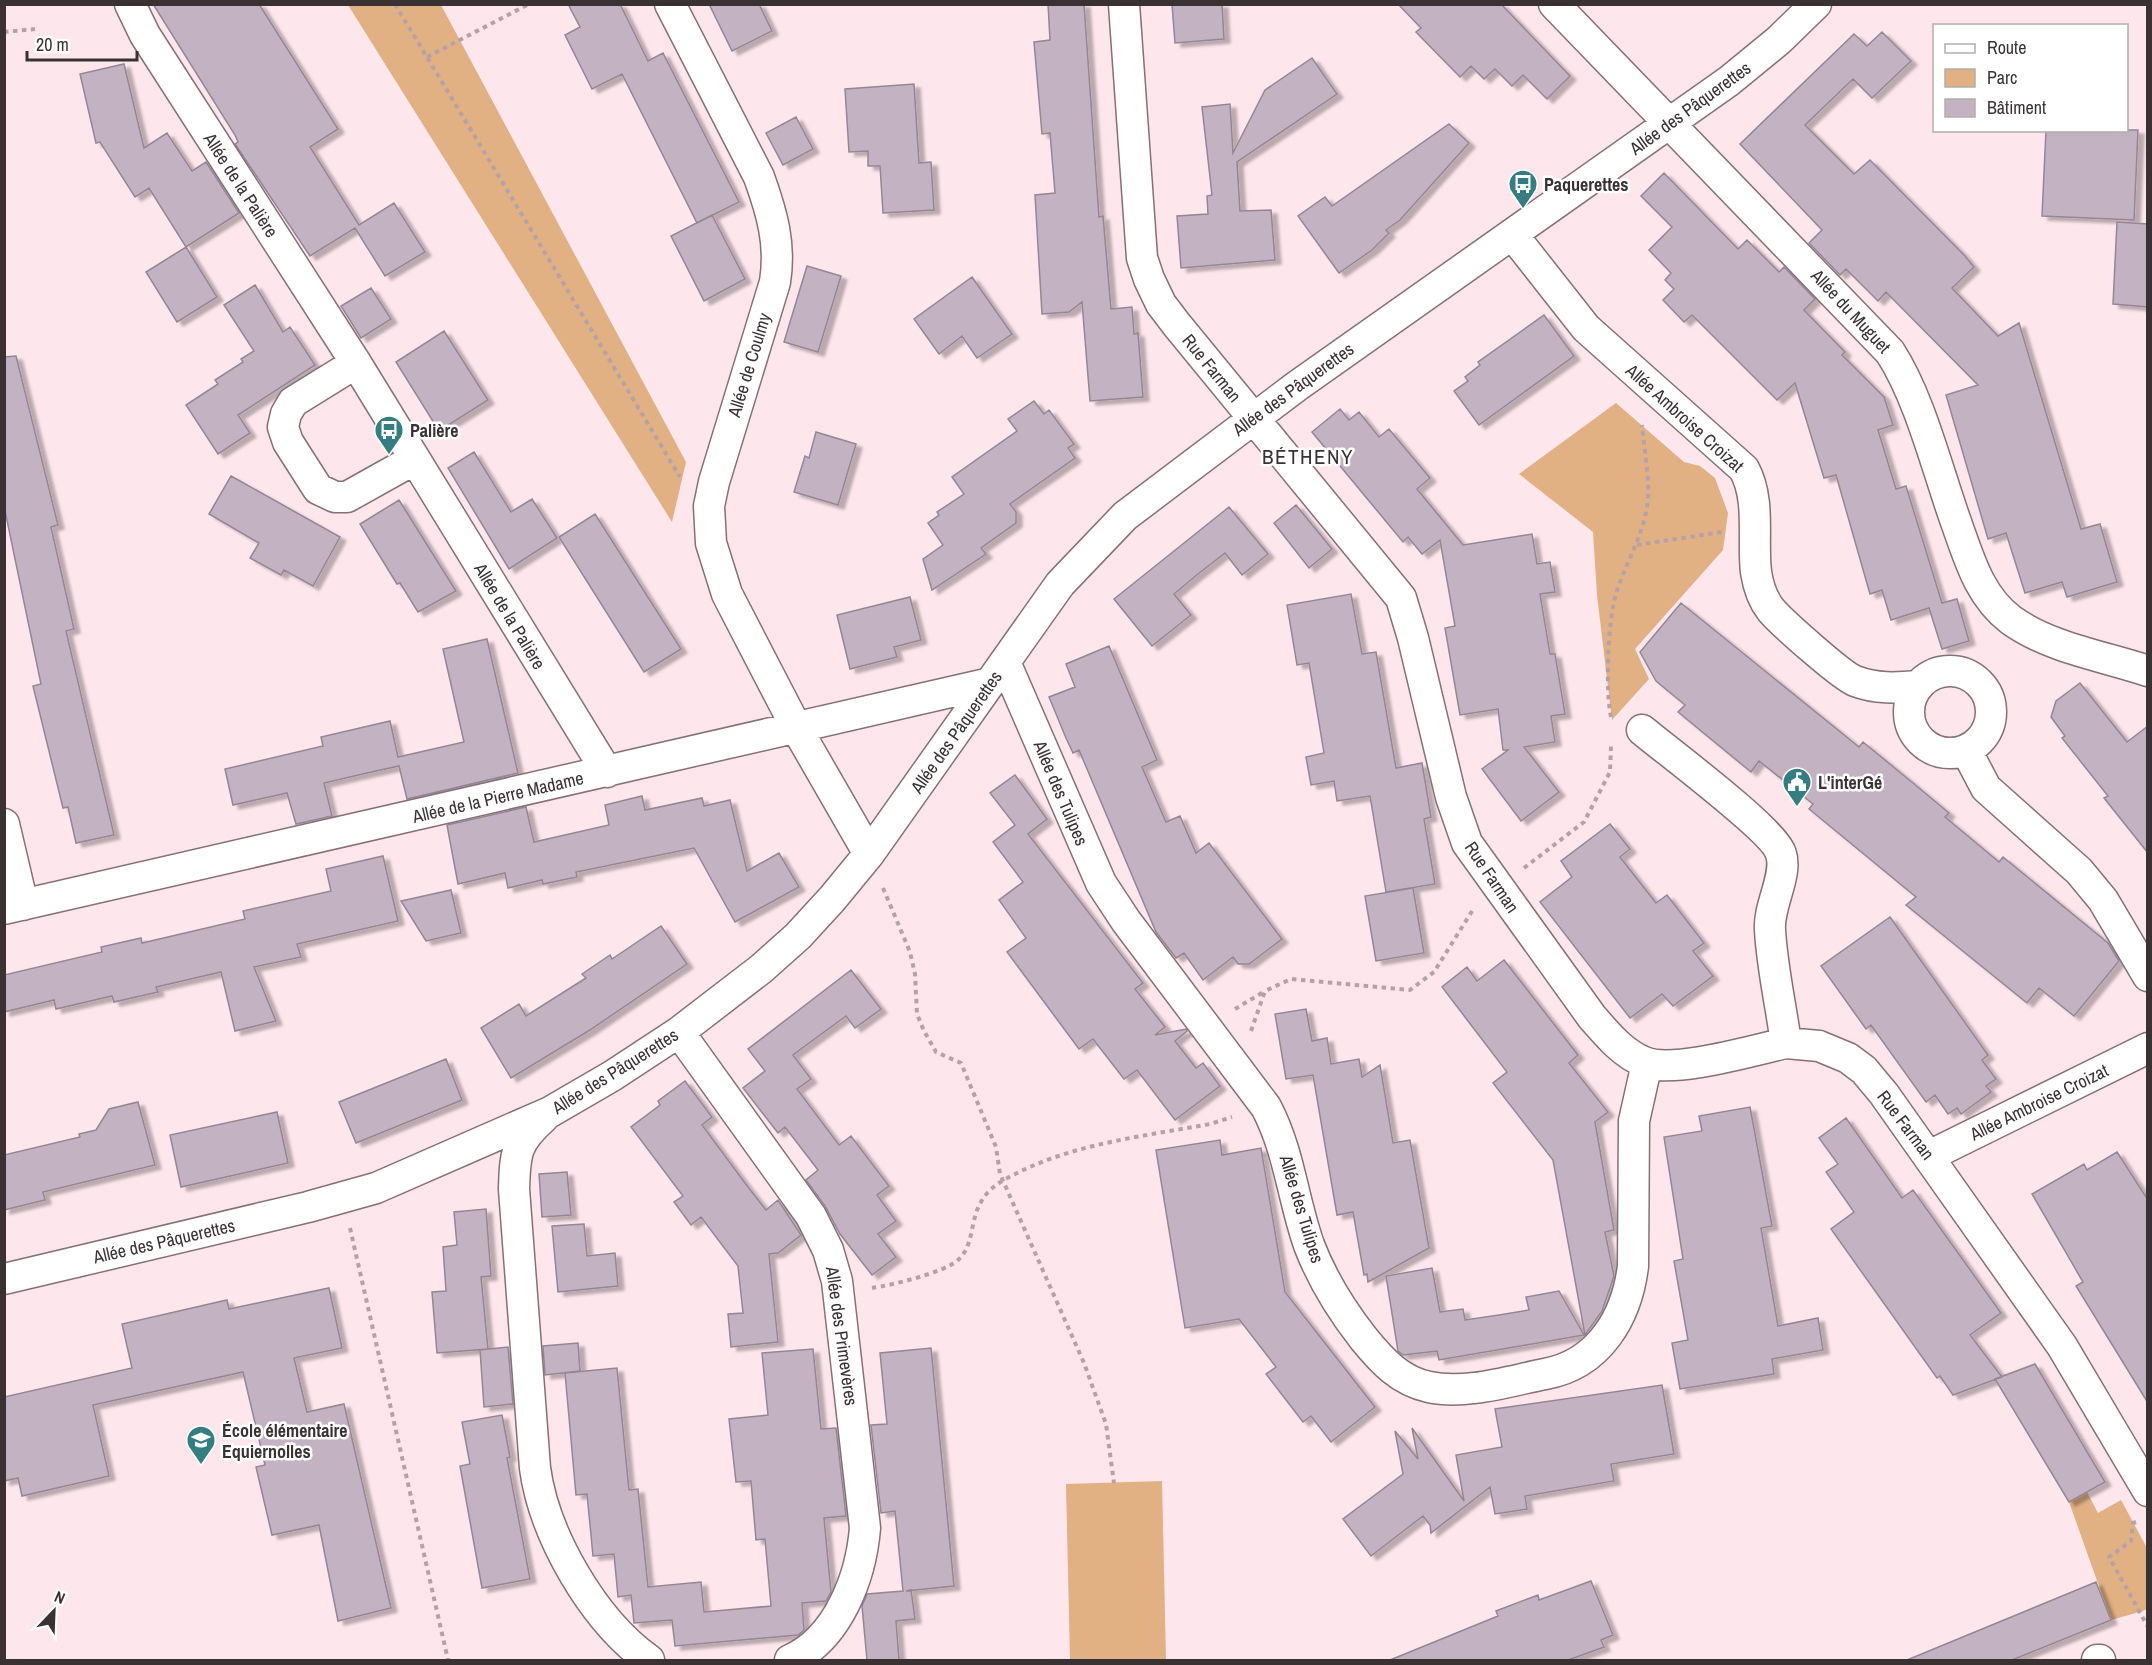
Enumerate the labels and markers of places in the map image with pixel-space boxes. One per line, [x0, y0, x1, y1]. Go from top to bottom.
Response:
bus stop icon: Paquerettes [1507, 168, 1539, 210]
place label: Paquerettes [1544, 172, 1629, 197]
bus stop icon: Palière [373, 414, 405, 456]
place label: Palière [410, 418, 458, 443]
public building icon: L'interGé [1781, 766, 1813, 808]
place label: L'interGé [1818, 770, 1882, 795]
place label: École élémentaire Equiernolles [222, 1418, 348, 1464]
school or university icon: École élémentaire Equiernolles [185, 1424, 217, 1466]

